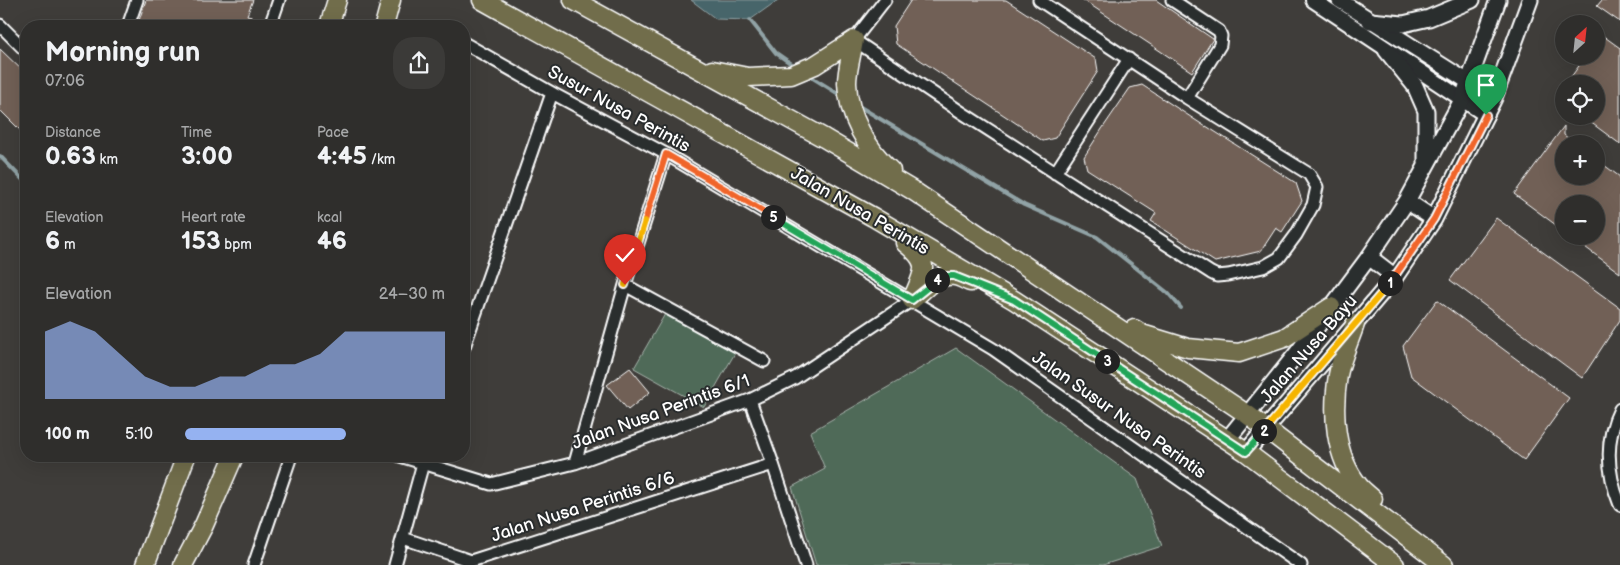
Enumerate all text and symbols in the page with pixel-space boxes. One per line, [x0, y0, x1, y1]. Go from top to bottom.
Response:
north arrow [1555, 15, 1605, 65]
map controls [1555, 15, 1605, 245]
text: Morning run [45, 36, 200, 69]
button: share [393, 37, 445, 89]
street label: Susur Nusa Perintis [544, 61, 694, 157]
pin [1465, 64, 1507, 115]
icon: arrive [1472, 71, 1500, 99]
text: 07:06 [45, 72, 85, 91]
button: locate [1555, 75, 1605, 125]
text: Distance [45, 124, 101, 141]
text: Time [181, 124, 212, 141]
text: Pace [317, 124, 349, 141]
button: + [1555, 135, 1605, 185]
text: 0.63 [45, 141, 96, 172]
text: 3:00 [181, 141, 233, 172]
text: 4:45 [317, 141, 367, 172]
text: km [96, 151, 118, 168]
text: /km [367, 151, 395, 168]
street label: Jalan Nusa Perintis [787, 163, 933, 259]
button: − [1555, 195, 1605, 245]
pin: 5 [760, 204, 786, 230]
text: Elevation [45, 209, 103, 226]
text: Heart rate [181, 209, 246, 226]
text: kcal [317, 209, 342, 226]
text: 5 [769, 209, 778, 226]
text: 6 [45, 226, 60, 257]
text: 153 [181, 226, 221, 257]
text: 46 [317, 226, 347, 257]
pin [604, 234, 646, 285]
text: m [60, 236, 76, 253]
text: bpm [221, 236, 252, 253]
icon: check [611, 241, 639, 269]
pin: 4 [924, 268, 950, 292]
pin: 1 [1378, 270, 1402, 296]
text: 4 [933, 272, 942, 289]
text: 1 [1388, 275, 1393, 292]
text: Elevation [45, 285, 112, 304]
text: 24–30 m [379, 285, 445, 304]
street label: Jalan Nusa Bayu [1256, 291, 1362, 407]
street label: Jalan Susur Nusa Perintis [1028, 347, 1210, 483]
pin: 3 [1094, 348, 1120, 374]
text: 3 [1103, 353, 1112, 370]
street label: Jalan Nusa Perintis 6/1 [569, 370, 753, 454]
pin: 2 [1252, 418, 1276, 444]
text: 2 [1260, 423, 1269, 440]
text: 100 m [45, 425, 90, 444]
text: 5:10 [125, 425, 153, 444]
street label: Jalan Nusa Perintis 6/6 [489, 467, 677, 547]

